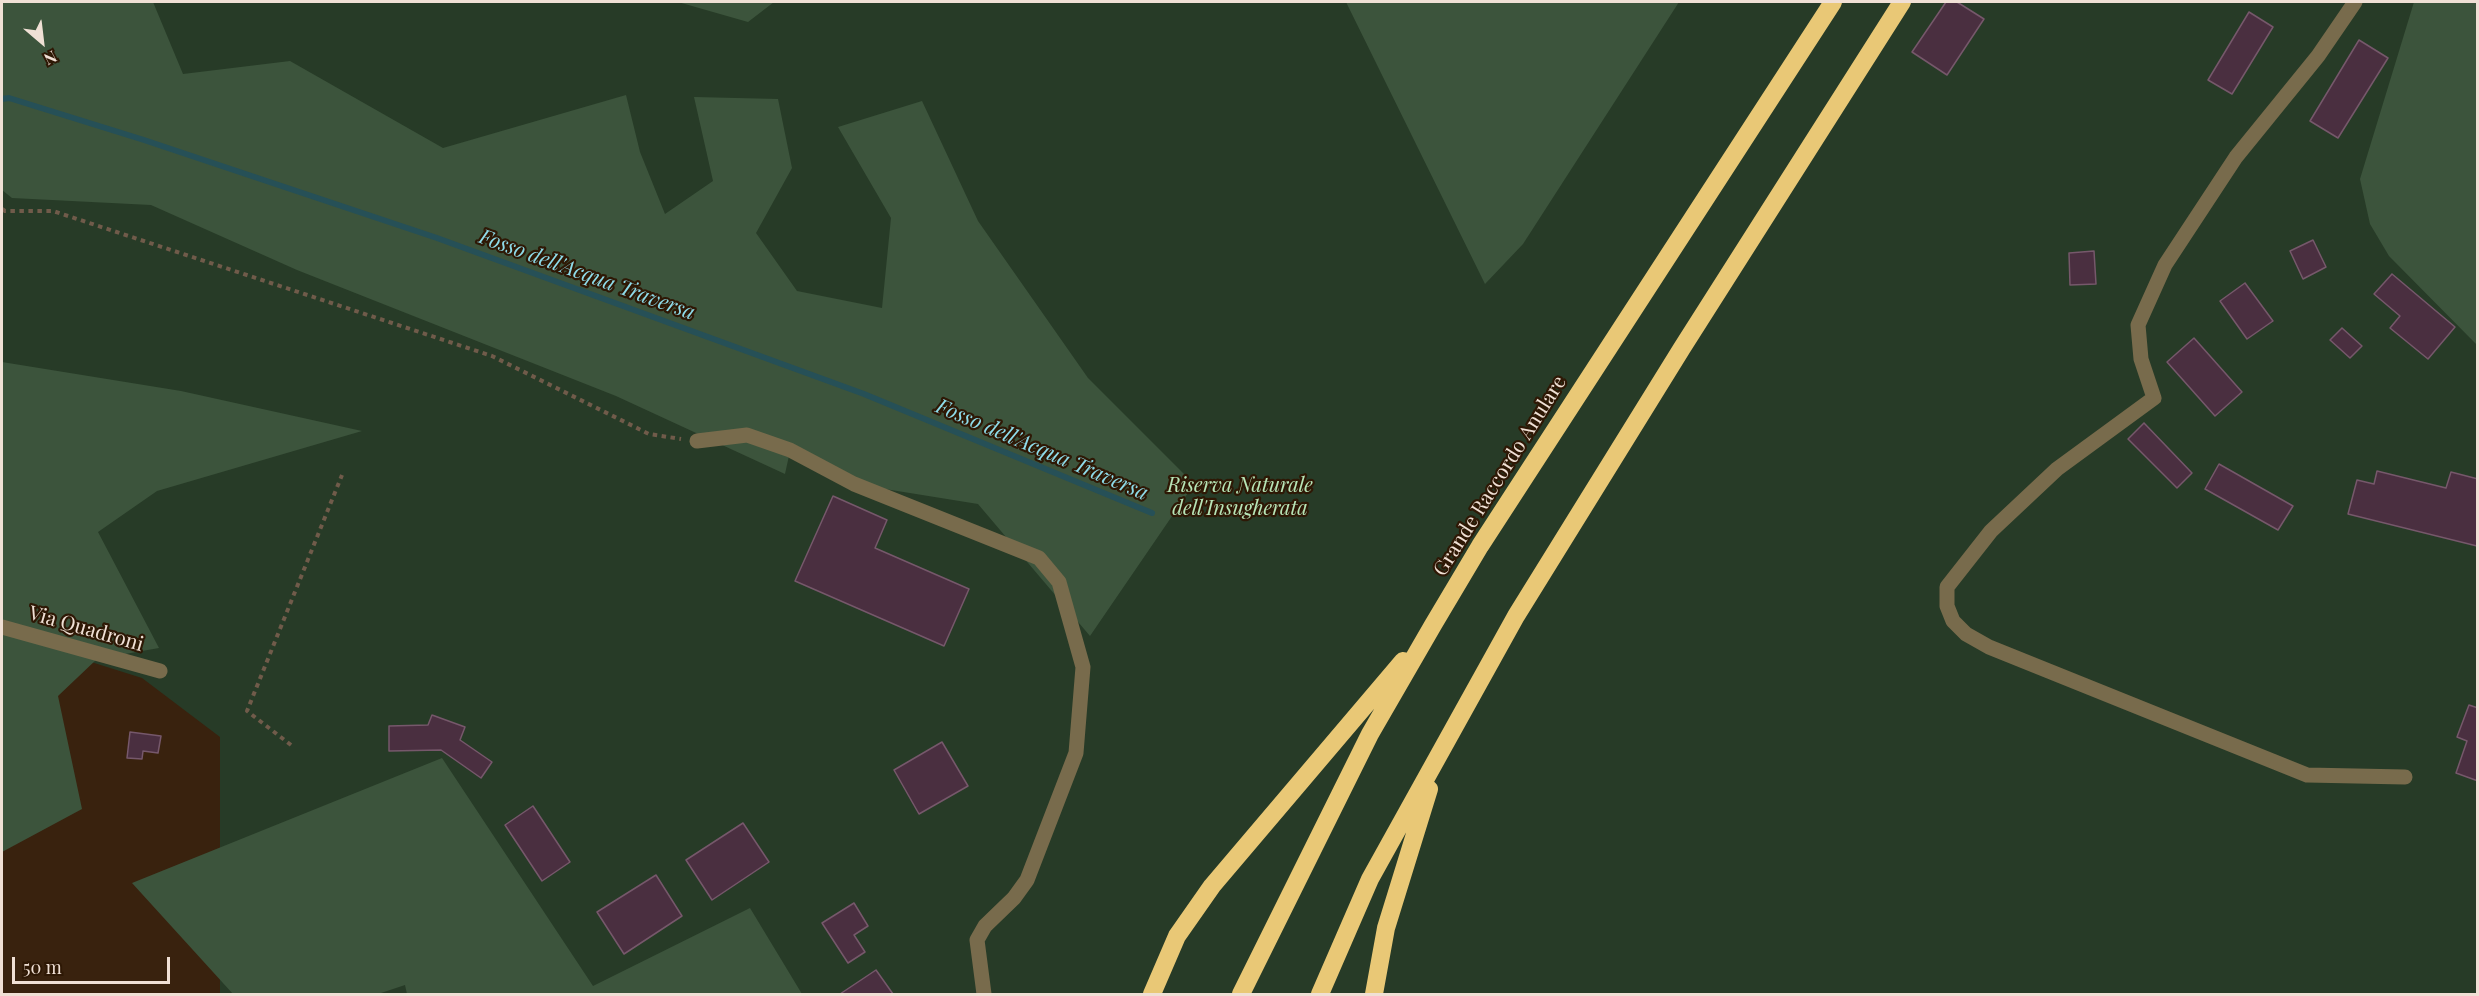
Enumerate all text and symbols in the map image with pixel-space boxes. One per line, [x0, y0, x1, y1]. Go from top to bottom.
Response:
north arrow [12, 12, 72, 72]
text: N [41, 46, 61, 70]
water label: Fosso dell'Acqua Traversa [476, 224, 698, 326]
street label: Grande Raccordo Anulare [1429, 372, 1571, 580]
water label: Fosso dell'Acqua Traversa [932, 394, 1152, 506]
park label: Riserva Naturale dell'Insugherata [1167, 474, 1313, 521]
street label: Via Quadroni [26, 601, 146, 657]
scale bar [15, 945, 172, 983]
text: 50 m [23, 955, 62, 979]

